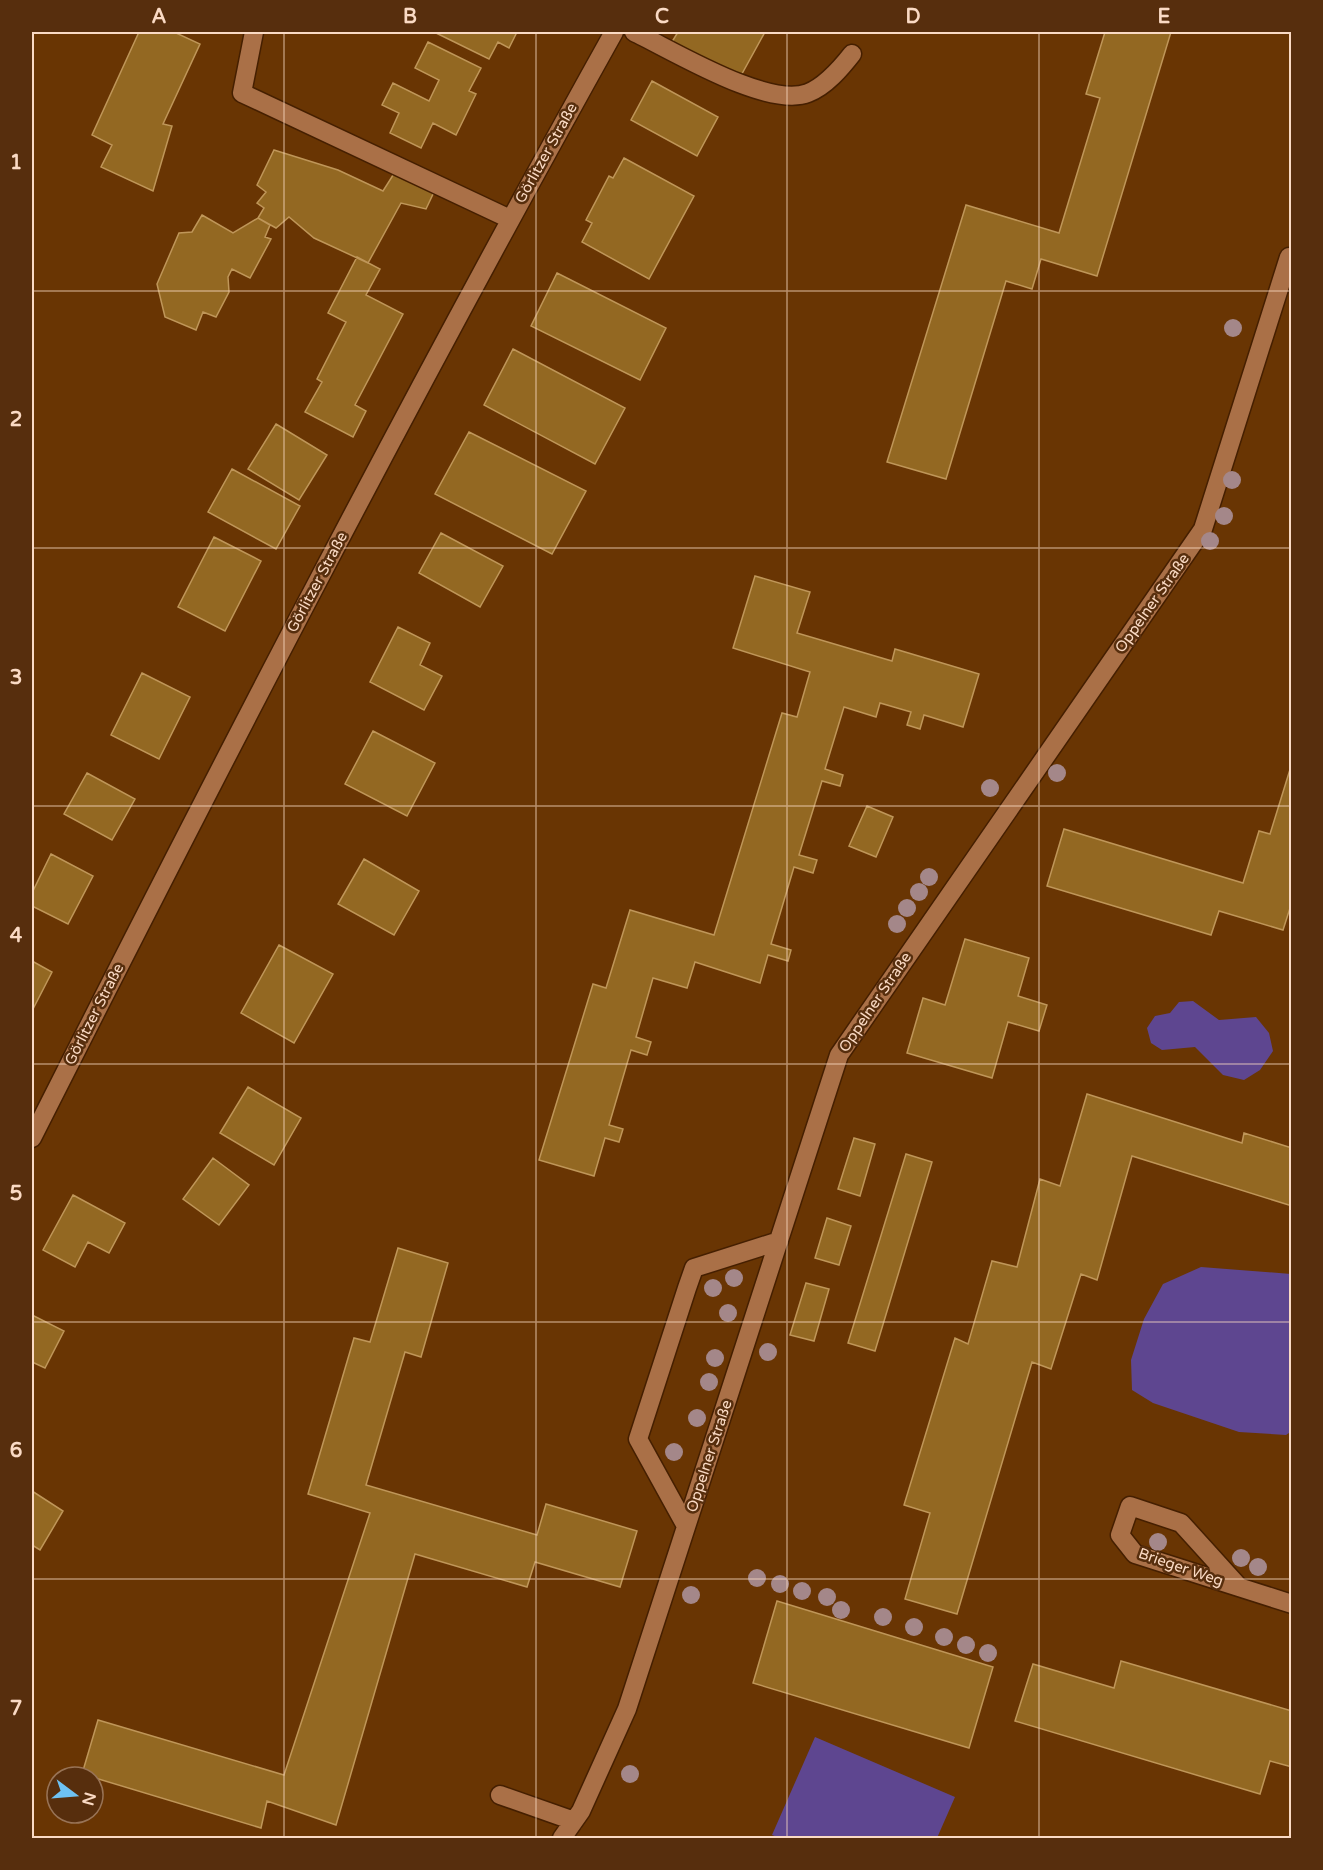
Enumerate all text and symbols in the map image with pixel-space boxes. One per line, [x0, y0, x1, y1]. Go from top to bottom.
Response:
text: A [152, 5, 167, 29]
text: B [403, 5, 417, 29]
text: C [655, 5, 669, 29]
text: D [905, 5, 921, 29]
text: E [1158, 5, 1171, 29]
street label: Görlitzer Straße [511, 100, 581, 206]
text: 1 [10, 151, 22, 175]
text: 2 [10, 408, 22, 432]
street label: Görlitzer Straße [283, 529, 351, 635]
street label: Oppelner Straße [1111, 550, 1193, 656]
text: 3 [10, 666, 22, 690]
text: 4 [10, 924, 23, 948]
street label: Oppelner Straße [835, 949, 915, 1055]
street label: Görlitzer Straße [61, 960, 127, 1068]
text: 5 [10, 1182, 22, 1206]
street label: Oppelner Straße [682, 1398, 736, 1514]
text: 6 [10, 1439, 22, 1463]
street label: Brieger Weg [1136, 1544, 1226, 1590]
text: 7 [10, 1697, 22, 1721]
north arrow [45, 1765, 105, 1825]
text: N [77, 1790, 100, 1808]

